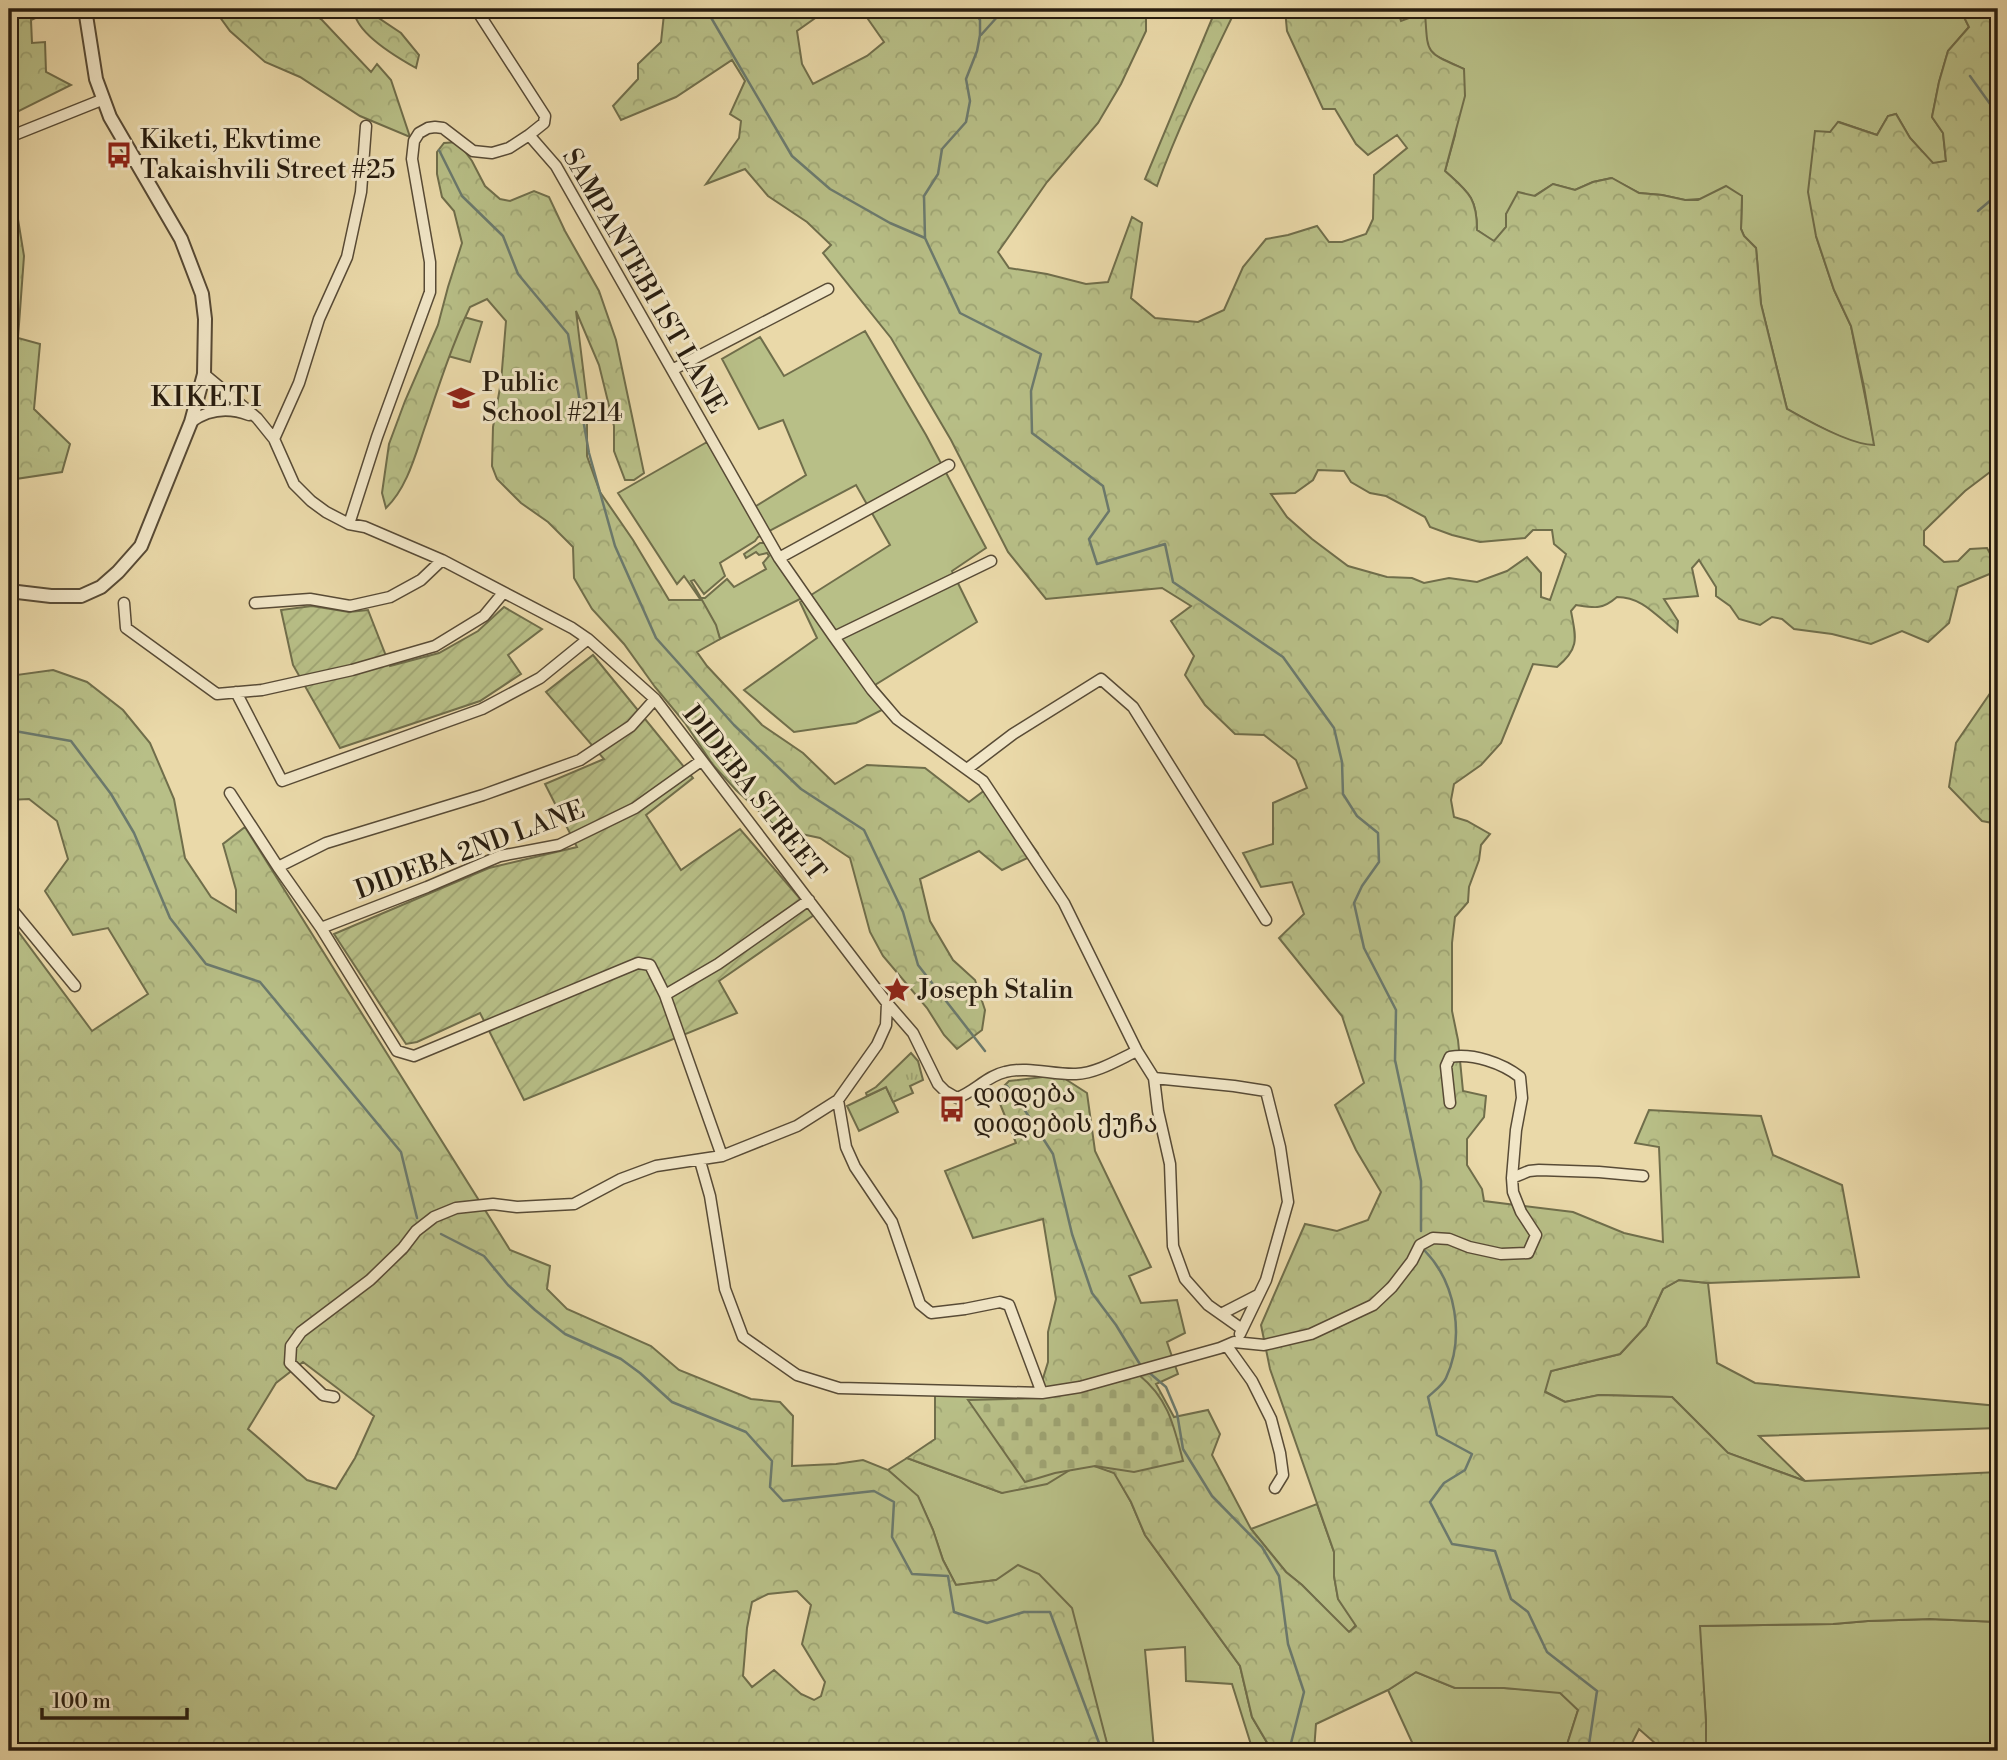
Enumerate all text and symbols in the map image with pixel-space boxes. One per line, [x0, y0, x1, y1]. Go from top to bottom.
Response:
place label: Kiketi, Ekvtime Takaishvili Street #25 [140, 124, 395, 186]
bus stop icon: Kiketi, Ekvtime Takaishvili Street #25 [104, 140, 134, 170]
street label: SAMPANTEBI 1ST LANE [555, 143, 733, 419]
place label: Public School #214 [482, 367, 623, 429]
district label: KIKETI [151, 380, 263, 415]
school or university icon: Public School #214 [446, 383, 476, 413]
street label: DIDEBA STREET [676, 699, 832, 887]
street label: DIDEBA 2ND LANE [351, 794, 589, 906]
place label: Joseph Stalin [917, 974, 1074, 1006]
place icon: Joseph Stalin [882, 975, 912, 1005]
place label: დიდება დიდების ქუჩა [973, 1078, 1158, 1140]
bus stop icon: დიდება დიდების ქუჩა [937, 1094, 967, 1124]
scale bar [42, 1676, 187, 1720]
text: 100 m [52, 1689, 111, 1715]

